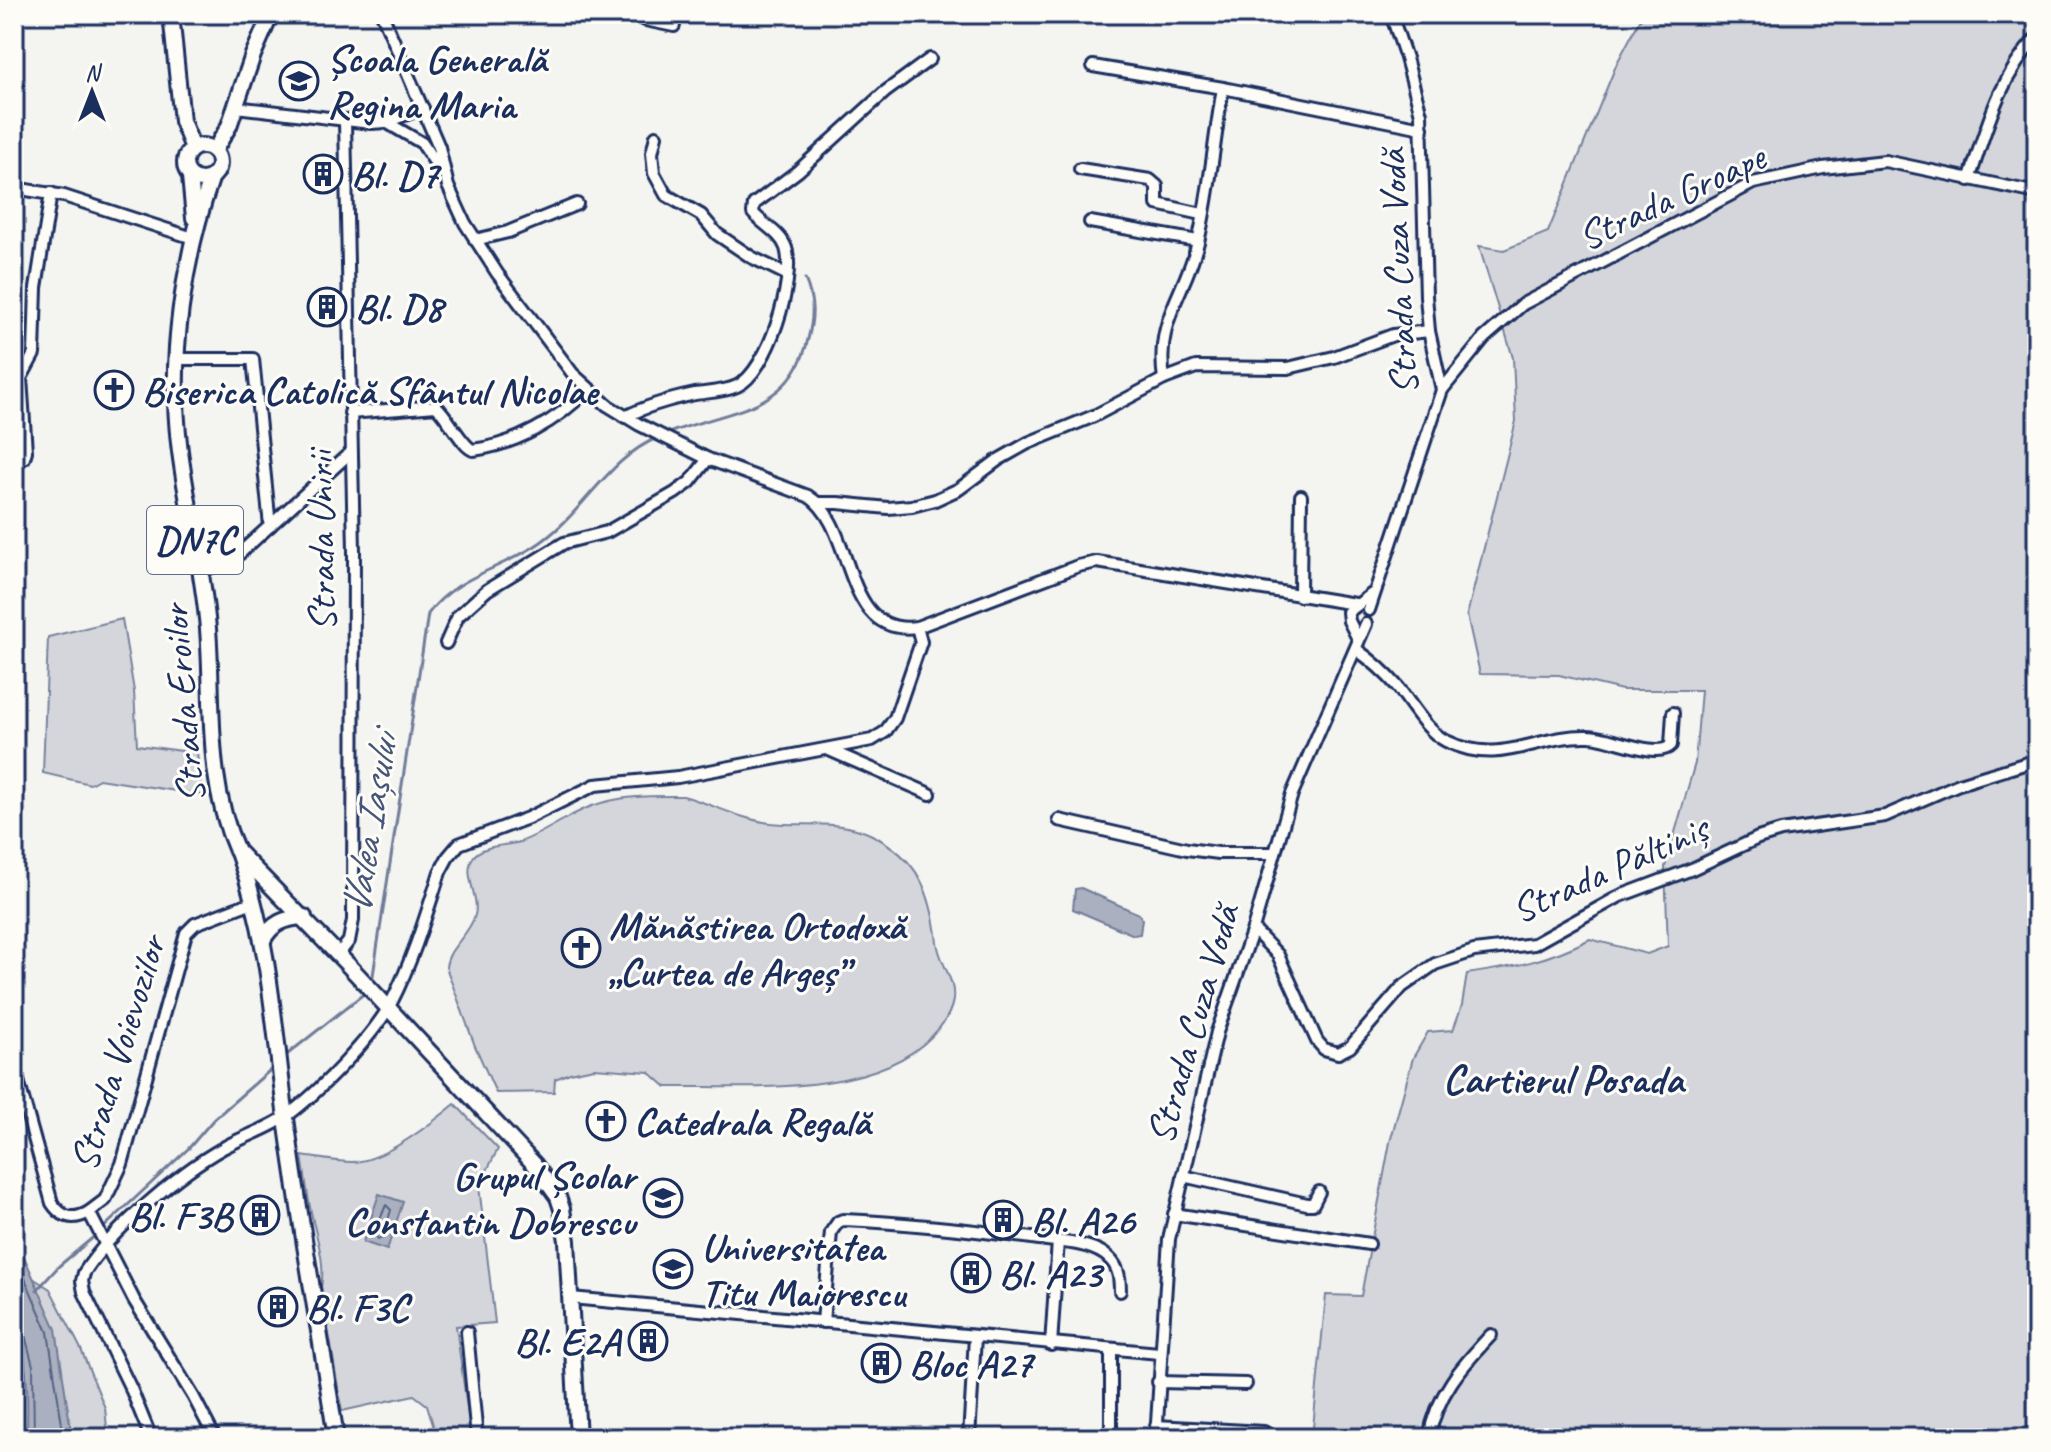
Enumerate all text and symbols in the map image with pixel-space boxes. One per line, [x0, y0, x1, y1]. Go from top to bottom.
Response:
place label: Școala Generală Regina Maria [327, 34, 550, 130]
north arrow [52, 52, 132, 132]
text: N [85, 59, 102, 87]
school or university icon: Școala Generală Regina Maria [278, 60, 320, 102]
street label: Strada Groape [1570, 131, 1776, 262]
street label: Strada Cuza Vodă [1366, 144, 1429, 396]
place label: Bl. D7 [351, 150, 443, 200]
building icon: Bl. D7 [302, 153, 344, 195]
place label: Bl. D8 [355, 283, 448, 333]
building icon: Bl. D8 [306, 286, 348, 328]
place label: Biserica Catolică Sfântul Nicolae [142, 366, 600, 416]
church icon: Biserica Catolică Sfântul Nicolae [93, 369, 135, 411]
street label: Strada Unirii [294, 446, 348, 632]
road number: DN7C [147, 506, 243, 574]
street label: Strada Eroilor [149, 599, 217, 805]
water label: Valea Iașului [329, 721, 411, 918]
street label: Strada Păltiniș [1504, 802, 1718, 934]
street label: Strada Cuza Vodă [1135, 896, 1252, 1149]
place label: Mănăstirea Ortodoxă „Curtea de Argeș” [609, 901, 908, 997]
street label: Strada Voievozilor [59, 927, 178, 1177]
church icon: Mănăstirea Ortodoxă „Curtea de Argeș” [560, 927, 602, 969]
district label: Cartierul Posada [1443, 1053, 1686, 1106]
place label: Catedrala Regală [634, 1097, 874, 1147]
church icon: Catedrala Regală [585, 1100, 627, 1142]
place label: Grupul Școlar Constantin Dobrescu [345, 1151, 640, 1247]
school or university icon: Grupul Școlar Constantin Dobrescu [642, 1177, 684, 1219]
place label: Bl. F3B [128, 1191, 235, 1241]
building icon: Bl. F3B [239, 1194, 281, 1236]
place label: Bl. A26 [1031, 1196, 1137, 1246]
building icon: Bl. A26 [982, 1199, 1024, 1241]
place label: Universitatea Titu Maiorescu [701, 1222, 908, 1318]
school or university icon: Universitatea Titu Maiorescu [652, 1248, 694, 1290]
place label: Bl. A23 [999, 1249, 1105, 1299]
building icon: Bl. A23 [950, 1252, 992, 1294]
place label: Bl. F3C [306, 1283, 413, 1333]
building icon: Bl. F3C [257, 1286, 299, 1328]
place label: Bl. E2A [514, 1317, 623, 1367]
building icon: Bl. E2A [627, 1320, 669, 1362]
place label: Bloc A27 [909, 1339, 1036, 1389]
building icon: Bloc A27 [860, 1342, 902, 1384]

